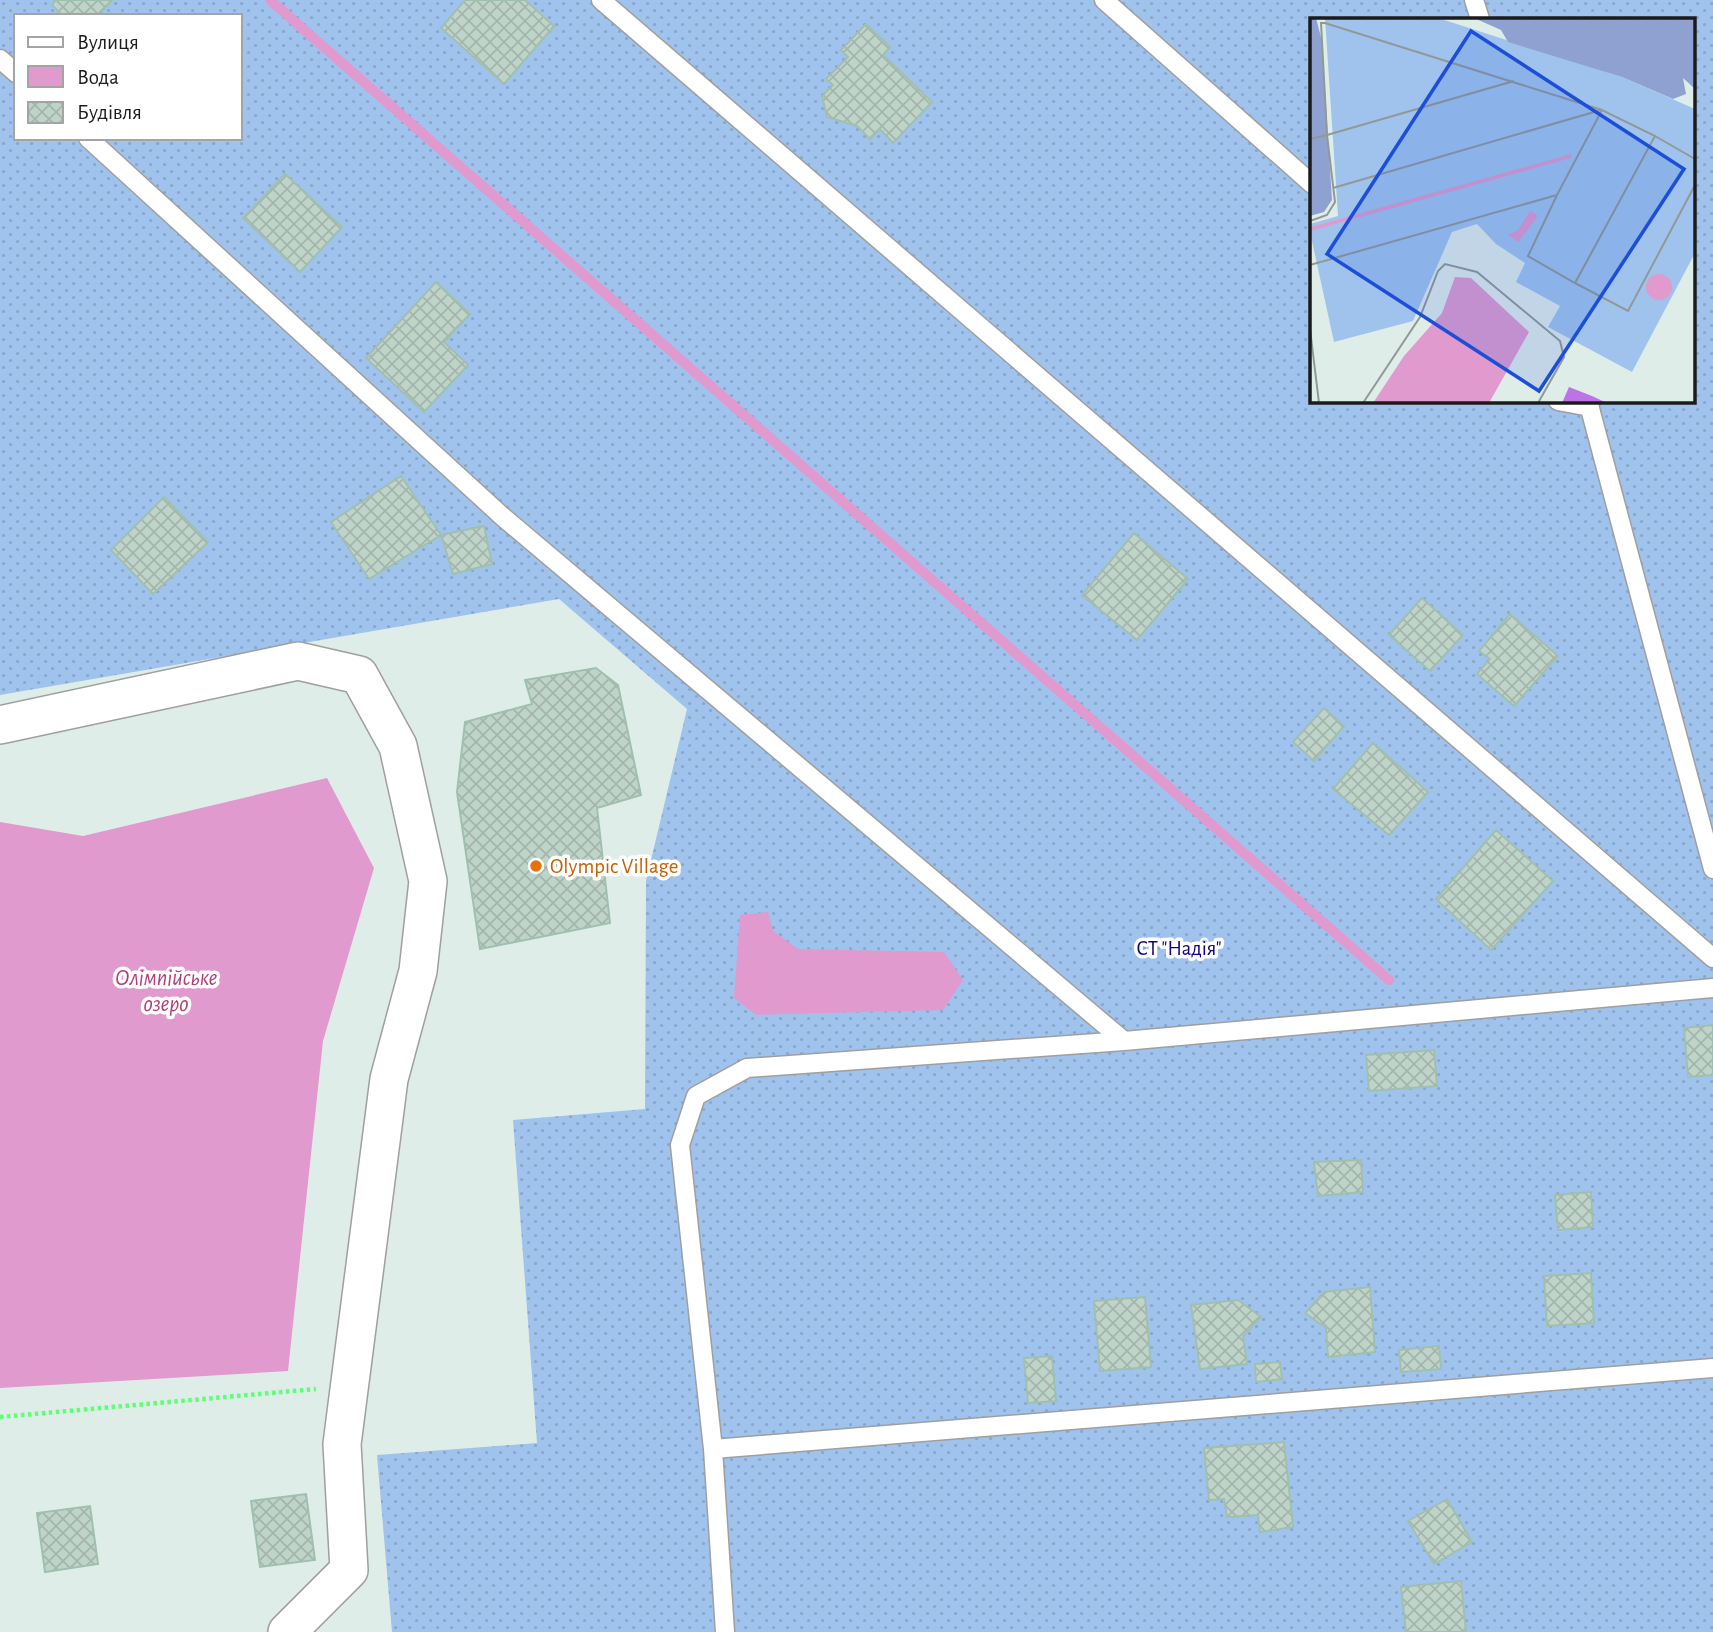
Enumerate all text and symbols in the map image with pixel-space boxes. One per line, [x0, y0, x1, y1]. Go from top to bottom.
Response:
legend [14, 14, 242, 140]
inset map [1310, 18, 1696, 402]
text: Вулиця [77, 32, 139, 53]
text: Вода [77, 67, 119, 88]
text: Будівля [77, 102, 142, 123]
place label: Olympic Village [550, 856, 679, 877]
marker: Olympic Village [528, 858, 544, 874]
park label: СТ "Надія" [1136, 938, 1222, 959]
water label: Олімпійське озеро [115, 967, 217, 1016]

